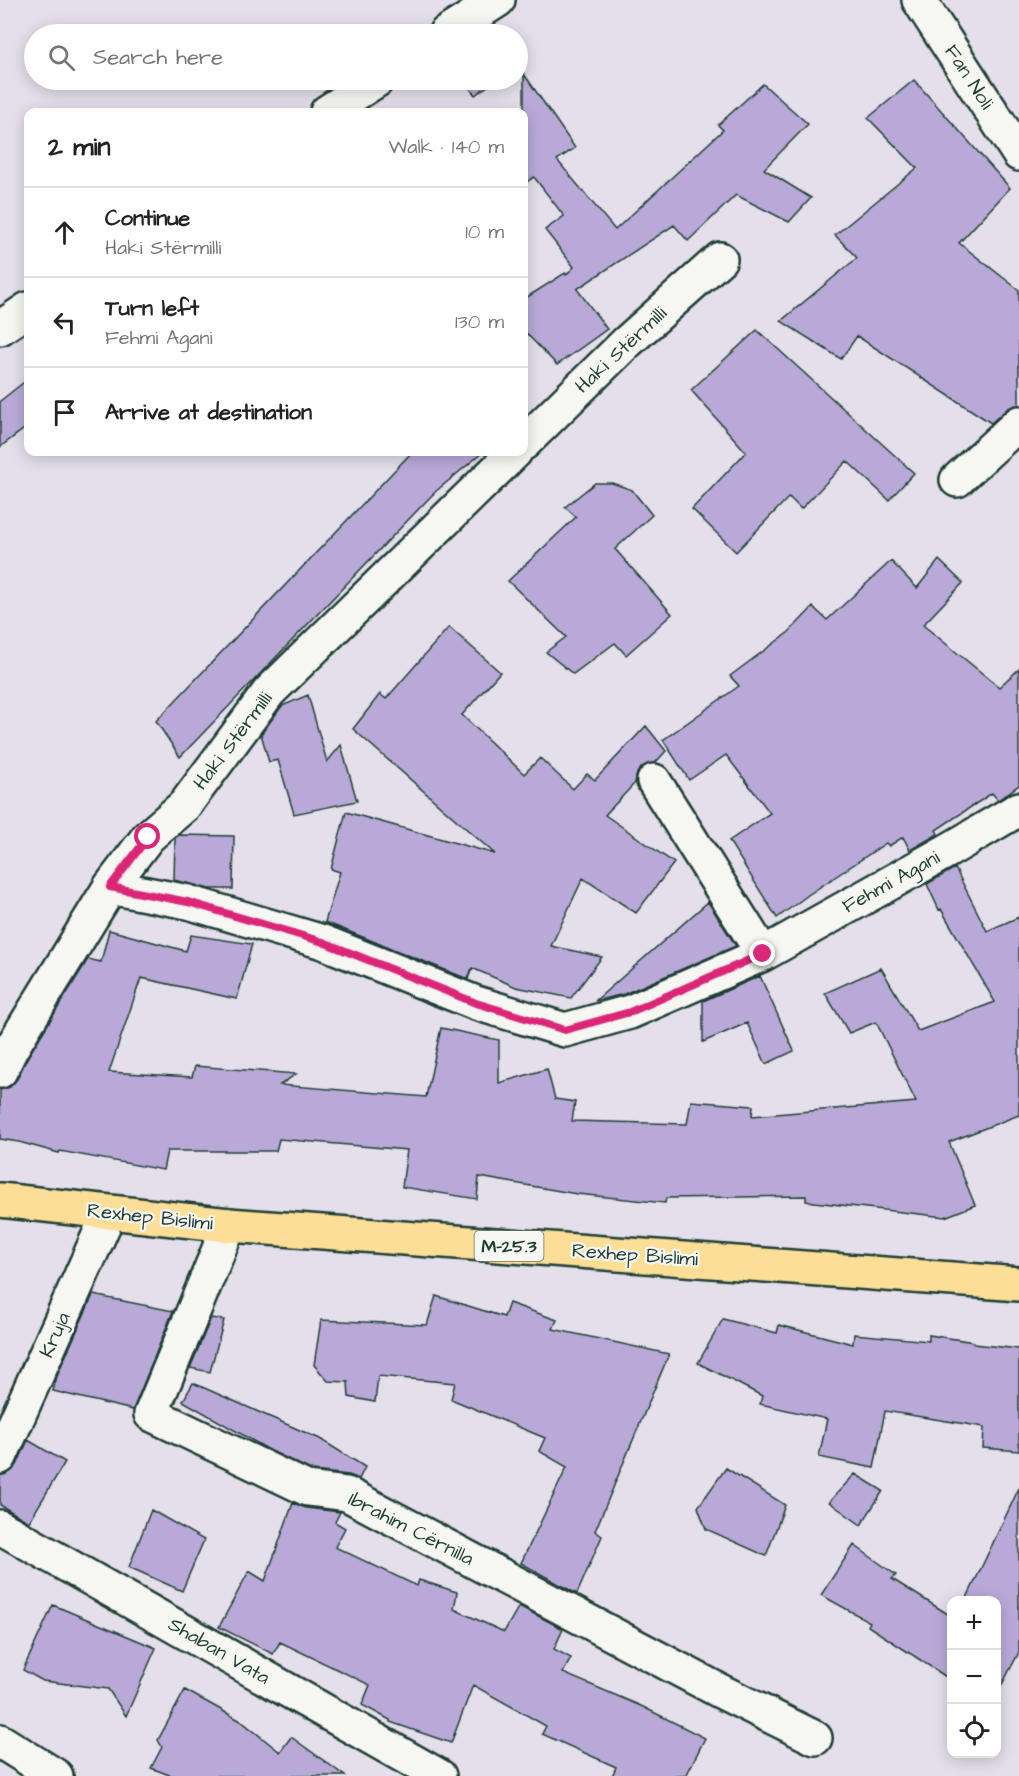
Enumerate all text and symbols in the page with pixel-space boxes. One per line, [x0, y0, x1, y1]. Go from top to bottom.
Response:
search box [24, 24, 528, 90]
street label: Fan Noli [938, 39, 1000, 115]
icon: search [45, 41, 78, 74]
text: Search here [93, 42, 223, 73]
text: 2 min [48, 129, 110, 165]
text: Walk · 140 m [388, 133, 504, 161]
text: Continue [105, 203, 190, 234]
icon: ahead [48, 216, 81, 249]
text: 10 m [465, 218, 504, 246]
text: Haki Stërmilli [105, 234, 221, 262]
text: Turn left [105, 293, 199, 324]
street label: Haki Stërmilli [569, 300, 673, 400]
icon: left [48, 306, 81, 339]
text: 130 m [455, 308, 504, 336]
text: Fehmi Agani [105, 324, 213, 352]
icon: arrive [48, 396, 81, 429]
text: Arrive at destination [105, 397, 312, 428]
street label: Haki Stërmilli [187, 686, 279, 796]
route start [134, 823, 160, 849]
street label: Fehmi Agani [837, 844, 945, 921]
route end [749, 940, 775, 966]
street label: Rexhep Bislimi [86, 1196, 214, 1238]
road number: M-25.3 [474, 1231, 544, 1261]
street label: Rexhep Bislimi [571, 1237, 699, 1273]
street label: Kruja [33, 1308, 77, 1362]
street label: Ibrahim Cërnilla [343, 1485, 479, 1573]
map controls [947, 1596, 1001, 1758]
button: + [947, 1596, 1001, 1650]
street label: Shaban Vata [163, 1611, 275, 1691]
button: − [947, 1650, 1001, 1704]
button: locate [947, 1704, 1001, 1758]

